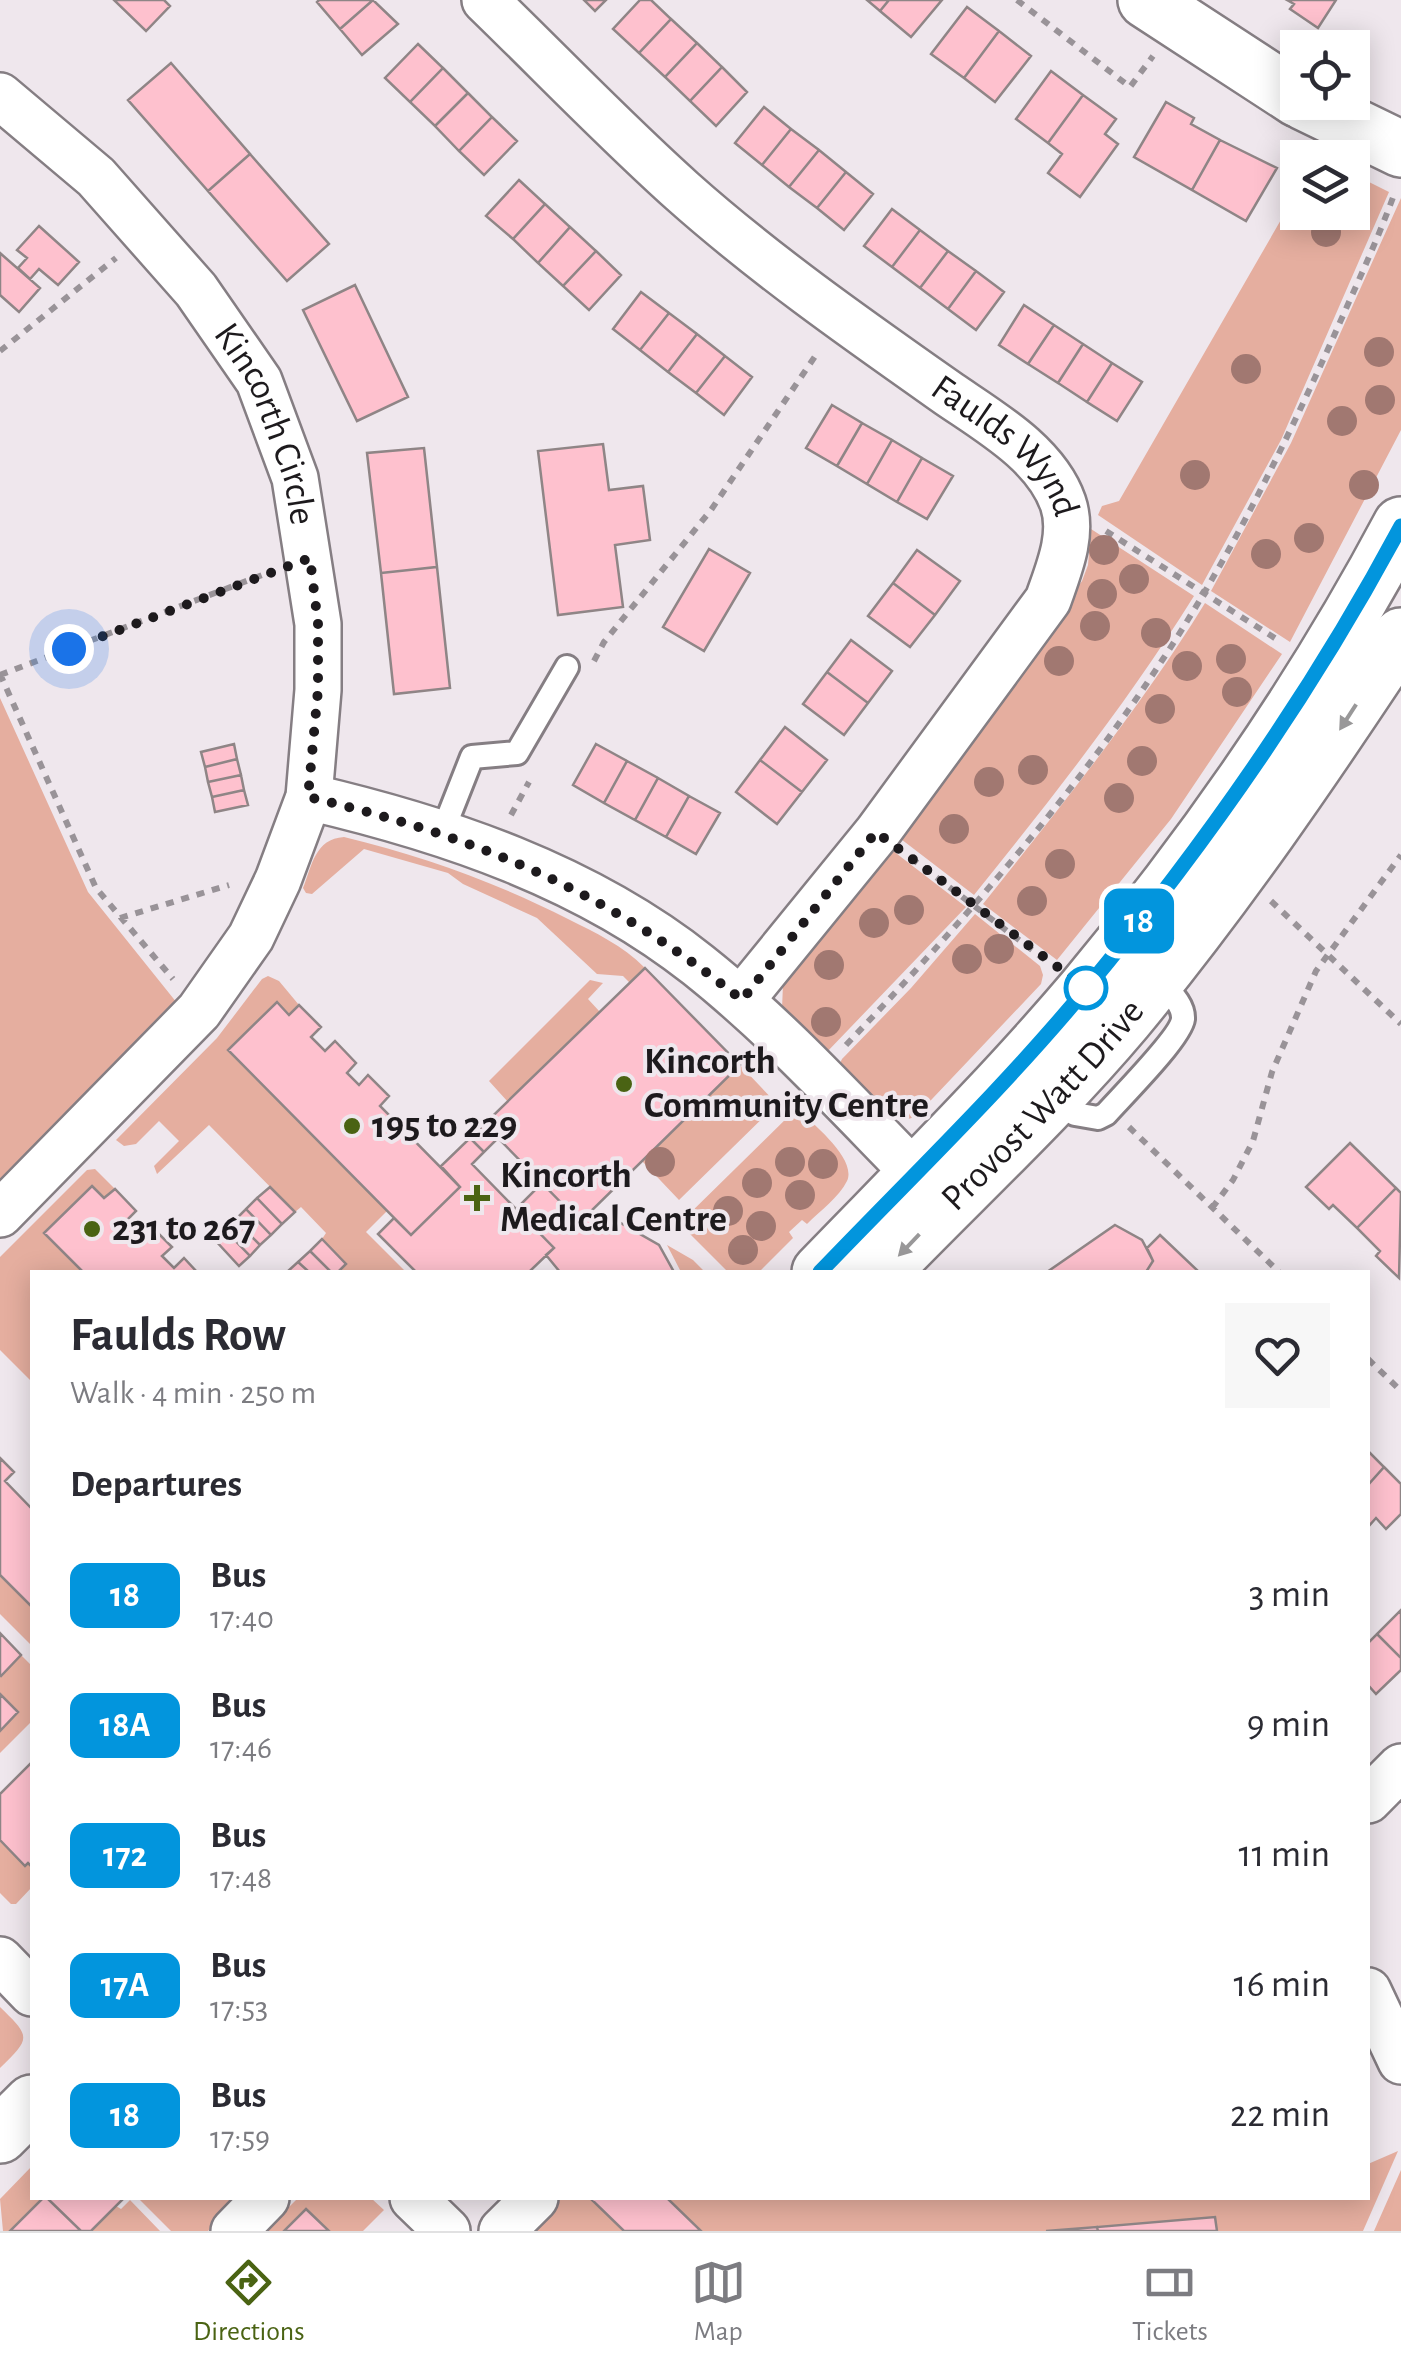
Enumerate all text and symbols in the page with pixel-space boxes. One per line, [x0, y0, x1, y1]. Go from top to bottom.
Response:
map controls [1280, 30, 1370, 230]
button: locate [1280, 30, 1370, 120]
button: layers [1280, 140, 1370, 230]
street label: Kincorth Circle [206, 317, 321, 528]
street label: Faulds Wynd [924, 369, 1085, 521]
your location [44, 624, 94, 674]
one-way arrow [1339, 704, 1357, 731]
line badge: 18 [1094, 888, 1184, 954]
text: 18 [1124, 904, 1154, 939]
unlabelled marker [1065, 967, 1107, 1009]
street label: Provost Watt Drive [935, 992, 1152, 1218]
place label: Kincorth Community Centre [644, 1043, 929, 1125]
marker: Kincorth Community Centre [613, 1073, 635, 1095]
place label: 195 to 229 [372, 1107, 517, 1145]
marker: 195 to 229 [341, 1115, 363, 1137]
place label: Kincorth Medical Centre [500, 1157, 727, 1239]
marker: Kincorth Medical Centre [464, 1185, 490, 1211]
place label: 231 to 267 [112, 1210, 255, 1248]
marker: 231 to 267 [81, 1218, 103, 1240]
one-way arrow [898, 1232, 921, 1256]
button: heart [1225, 1303, 1330, 1408]
text: Faulds Row [70, 1312, 286, 1360]
text: Walk · 4 min · 250 m [70, 1377, 316, 1409]
text: Departures [70, 1466, 242, 1504]
text: Bus [210, 1557, 266, 1595]
text: 3 min [1249, 1576, 1330, 1614]
text: 18 [110, 1578, 140, 1613]
text: 17:40 [210, 1602, 274, 1634]
text: Bus [210, 1687, 266, 1725]
text: 9 min [1247, 1706, 1330, 1744]
text: 18A [100, 1708, 150, 1743]
text: 17:46 [210, 1732, 272, 1764]
text: Bus [210, 1817, 266, 1855]
text: 11 min [1238, 1836, 1330, 1874]
text: 172 [103, 1838, 147, 1873]
text: 17:48 [210, 1862, 272, 1894]
text: Bus [210, 1947, 266, 1985]
text: 16 min [1234, 1966, 1330, 2004]
text: 17A [101, 1968, 149, 2003]
text: 17:53 [210, 1992, 268, 2024]
text: Bus [210, 2077, 266, 2115]
text: 22 min [1230, 2096, 1330, 2134]
text: 18 [110, 2098, 140, 2133]
text: 17:59 [210, 2122, 270, 2154]
tab: Directions [193, 2255, 305, 2349]
tab: Map [691, 2255, 746, 2349]
tab: Tickets [1132, 2255, 1208, 2349]

